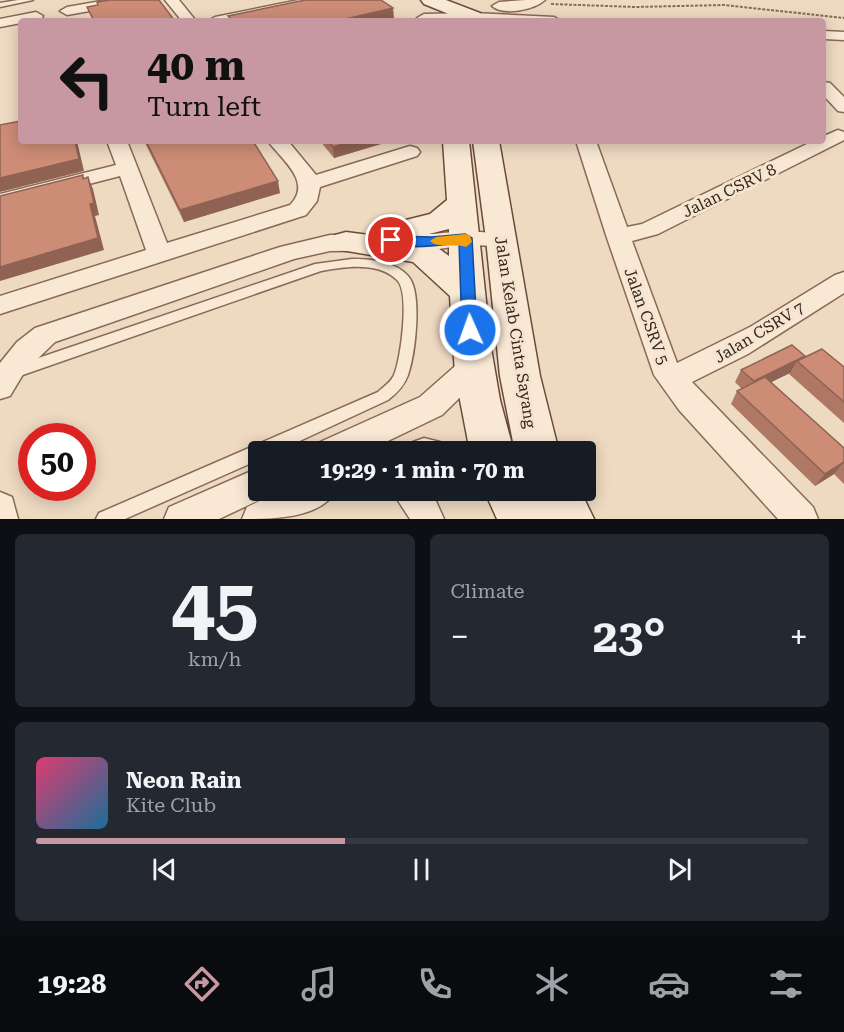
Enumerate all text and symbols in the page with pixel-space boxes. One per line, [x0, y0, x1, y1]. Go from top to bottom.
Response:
text: 40 m [147, 41, 245, 90]
icon: left [48, 42, 126, 120]
text: Turn left [147, 91, 261, 123]
street label: Jalan CSRV 8 [679, 160, 779, 221]
pin [365, 214, 416, 265]
icon: arrive [374, 223, 407, 256]
street label: Jalan Kelab Cinta Sayang [491, 235, 540, 430]
street label: Jalan CSRV 5 [620, 265, 673, 367]
position arrow [438, 298, 502, 362]
street label: Jalan CSRV 7 [711, 298, 808, 367]
speed limit sign: 50 [18, 423, 96, 501]
text: 19:29 · 1 min · 70 m [320, 458, 524, 483]
text: 45 [171, 562, 258, 653]
text: Climate [451, 579, 525, 603]
text: 23° [593, 610, 666, 663]
text: − [451, 617, 469, 656]
text: + [790, 617, 808, 656]
text: km/h [188, 647, 242, 671]
text: Neon Rain [126, 768, 241, 793]
text: Kite Club [126, 793, 216, 817]
icon: previous [148, 853, 181, 886]
icon: pause [405, 853, 438, 886]
icon: next [663, 853, 696, 886]
icon: directions [181, 963, 223, 1005]
icon: music [298, 963, 340, 1005]
icon: phone [414, 963, 456, 1005]
icon: climate [531, 963, 573, 1005]
icon: car [648, 963, 690, 1005]
icon: filters [765, 963, 807, 1005]
text: 19:28 [37, 968, 106, 1000]

